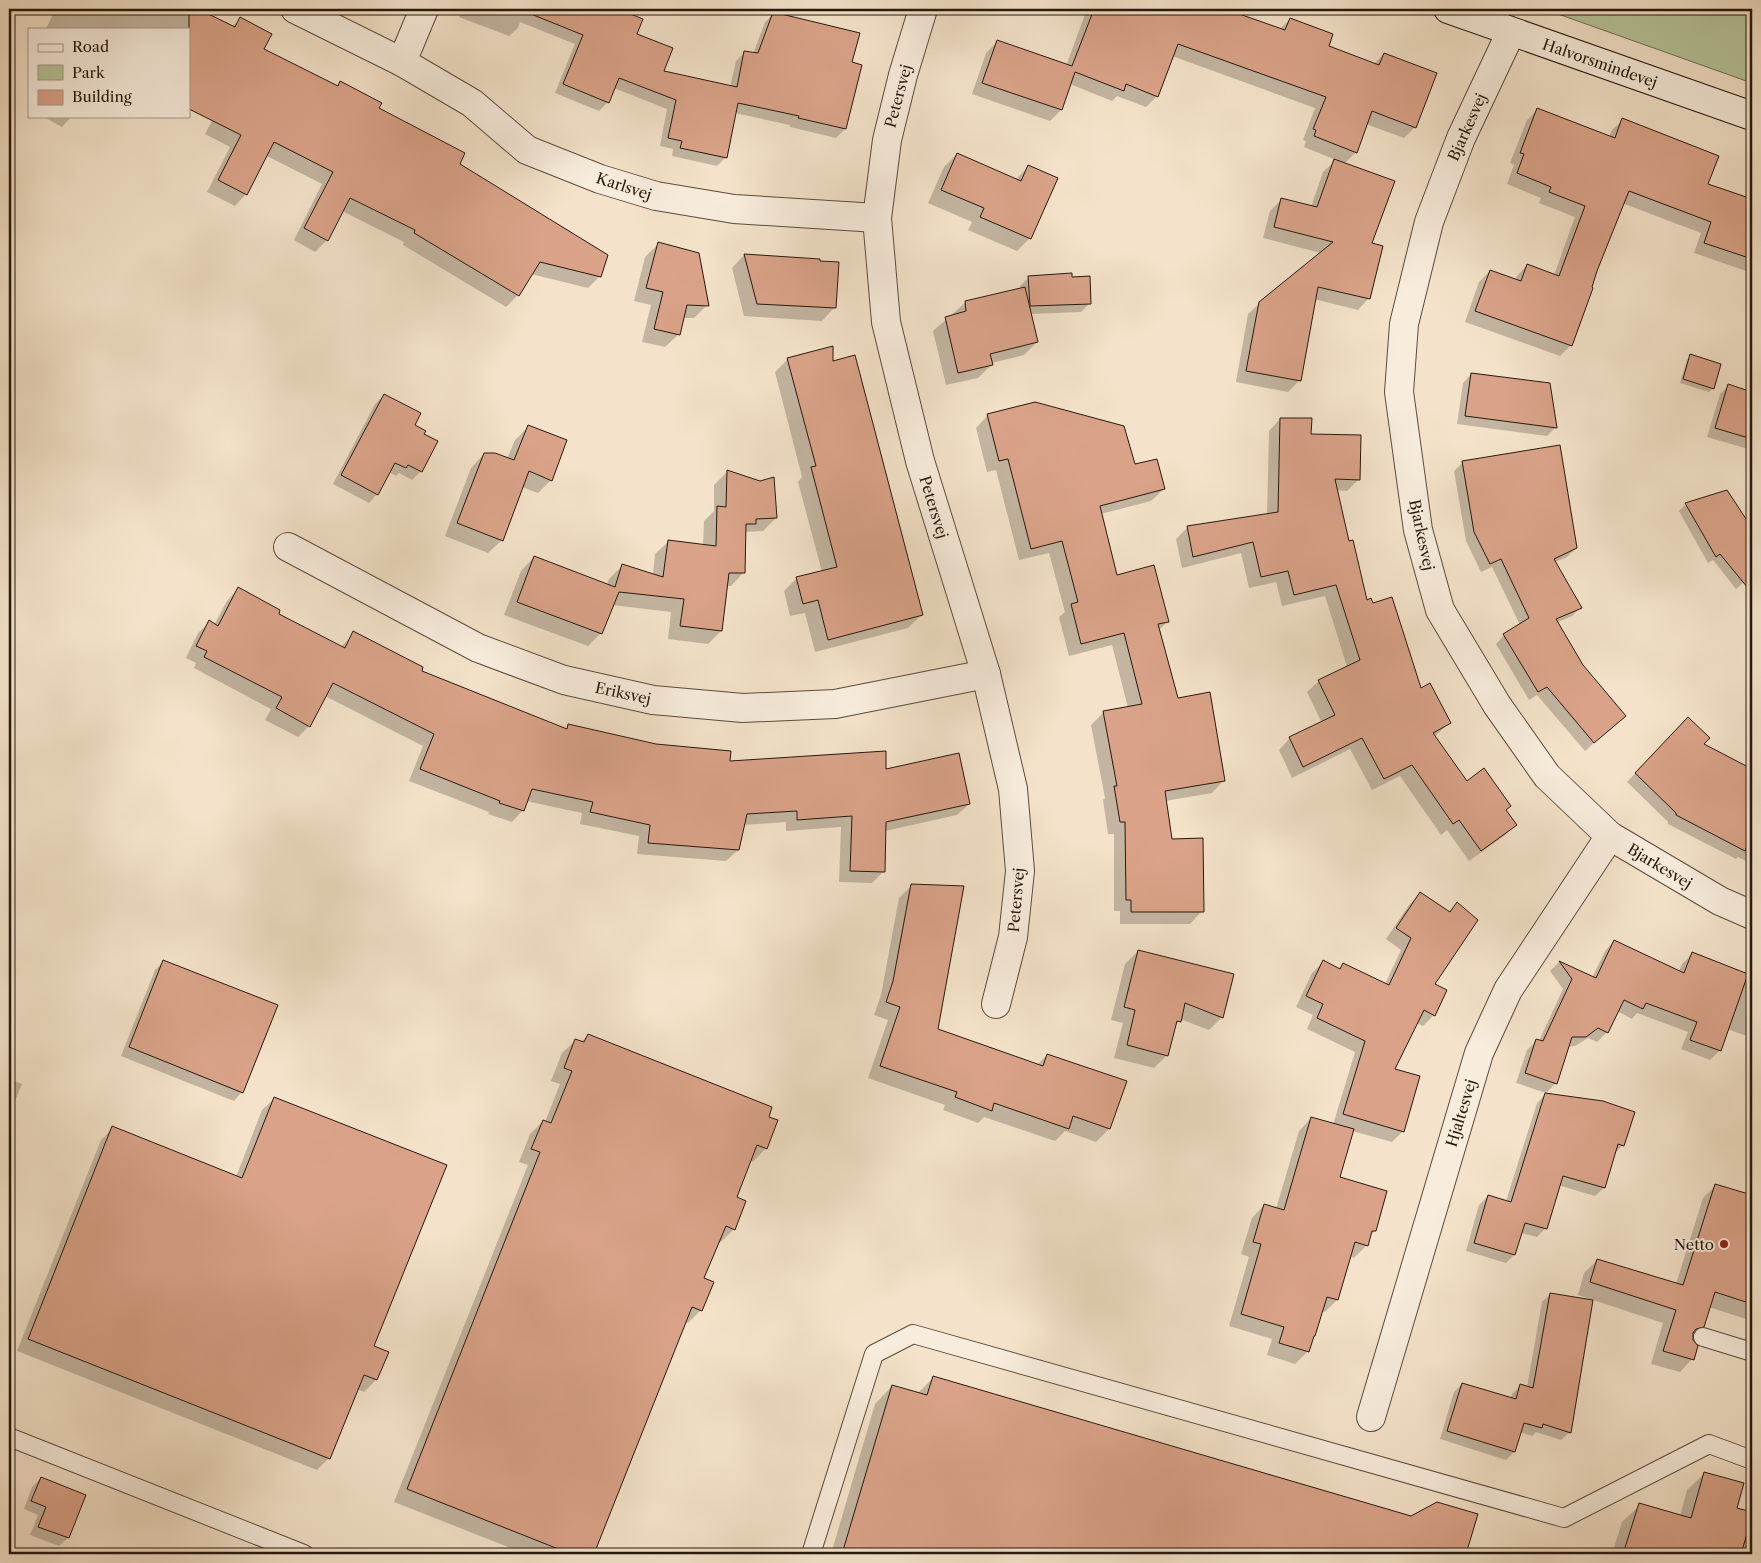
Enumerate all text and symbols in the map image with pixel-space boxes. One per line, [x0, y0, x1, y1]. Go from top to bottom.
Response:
legend [28, 28, 190, 118]
street label: Halvorsmindevej [1540, 34, 1660, 92]
text: Road [72, 37, 109, 56]
street label: Petersvej [880, 62, 916, 130]
text: Park [72, 63, 106, 82]
text: Building [72, 87, 132, 106]
street label: Bjarkesvej [1444, 90, 1490, 164]
street label: Karlsvej [594, 168, 654, 204]
street label: Petersvej [915, 473, 953, 541]
street label: Bjarkesvej [1405, 498, 1439, 572]
street label: Eriksvej [593, 678, 653, 708]
street label: Bjarkesvej [1624, 839, 1696, 893]
street label: Petersvej [1004, 867, 1028, 933]
street label: Hjaltesvej [1442, 1077, 1480, 1149]
place label: Netto [1674, 1235, 1714, 1254]
marker: Netto [1718, 1238, 1730, 1250]

